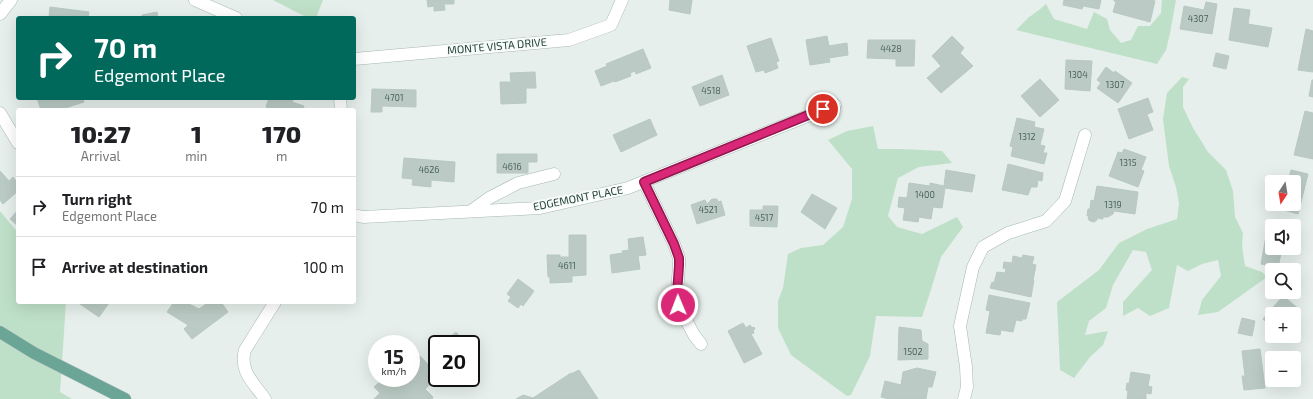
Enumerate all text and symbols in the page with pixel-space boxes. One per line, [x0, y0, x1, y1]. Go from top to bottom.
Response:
house number: 4307 [1188, 13, 1209, 24]
text: 70 m [94, 30, 157, 64]
icon: right [28, 32, 80, 84]
street label: MONTE VISTA DRIVE [447, 35, 547, 56]
house number: 4428 [880, 43, 902, 54]
text: Edgemont Place [94, 64, 226, 86]
house number: 1304 [1068, 69, 1088, 80]
house number: 1307 [1106, 79, 1125, 90]
house number: 4518 [701, 85, 721, 96]
house number: 4701 [384, 92, 404, 103]
pin [806, 92, 840, 126]
icon: arrive [812, 98, 834, 120]
text: 10:27 [71, 119, 131, 148]
text: 1 [191, 119, 202, 148]
text: 170 [262, 119, 301, 148]
house number: 1312 [1018, 131, 1036, 142]
text: Arrival [81, 148, 120, 164]
text: min [185, 148, 207, 164]
text: m [276, 148, 287, 164]
house number: 1315 [1120, 157, 1137, 168]
house number: 4616 [502, 161, 522, 172]
house number: 4626 [419, 164, 439, 175]
north arrow [1265, 175, 1301, 211]
map controls [1265, 175, 1301, 387]
street label: EDGEMONT PLACE [532, 182, 624, 213]
house number: 1400 [915, 189, 935, 200]
text: Turn right [62, 190, 132, 208]
icon: right [28, 196, 50, 218]
text: 70 m [311, 198, 344, 216]
house number: 1319 [1104, 199, 1122, 210]
house number: 4521 [699, 204, 718, 215]
text: Edgemont Place [62, 208, 157, 224]
house number: 4517 [755, 212, 774, 223]
button: sound [1265, 219, 1301, 255]
icon: arrive [28, 256, 50, 278]
text: Arrive at destination [62, 258, 208, 276]
text: 100 m [303, 258, 344, 276]
house number: 4611 [558, 260, 576, 271]
button: search [1265, 263, 1301, 299]
position arrow [657, 284, 699, 326]
button: + [1265, 307, 1301, 343]
speed limit sign: 20 [428, 335, 480, 387]
text: 15 [384, 344, 404, 368]
house number: 1502 [904, 346, 922, 357]
button: − [1265, 351, 1301, 387]
text: km/h [382, 365, 406, 377]

